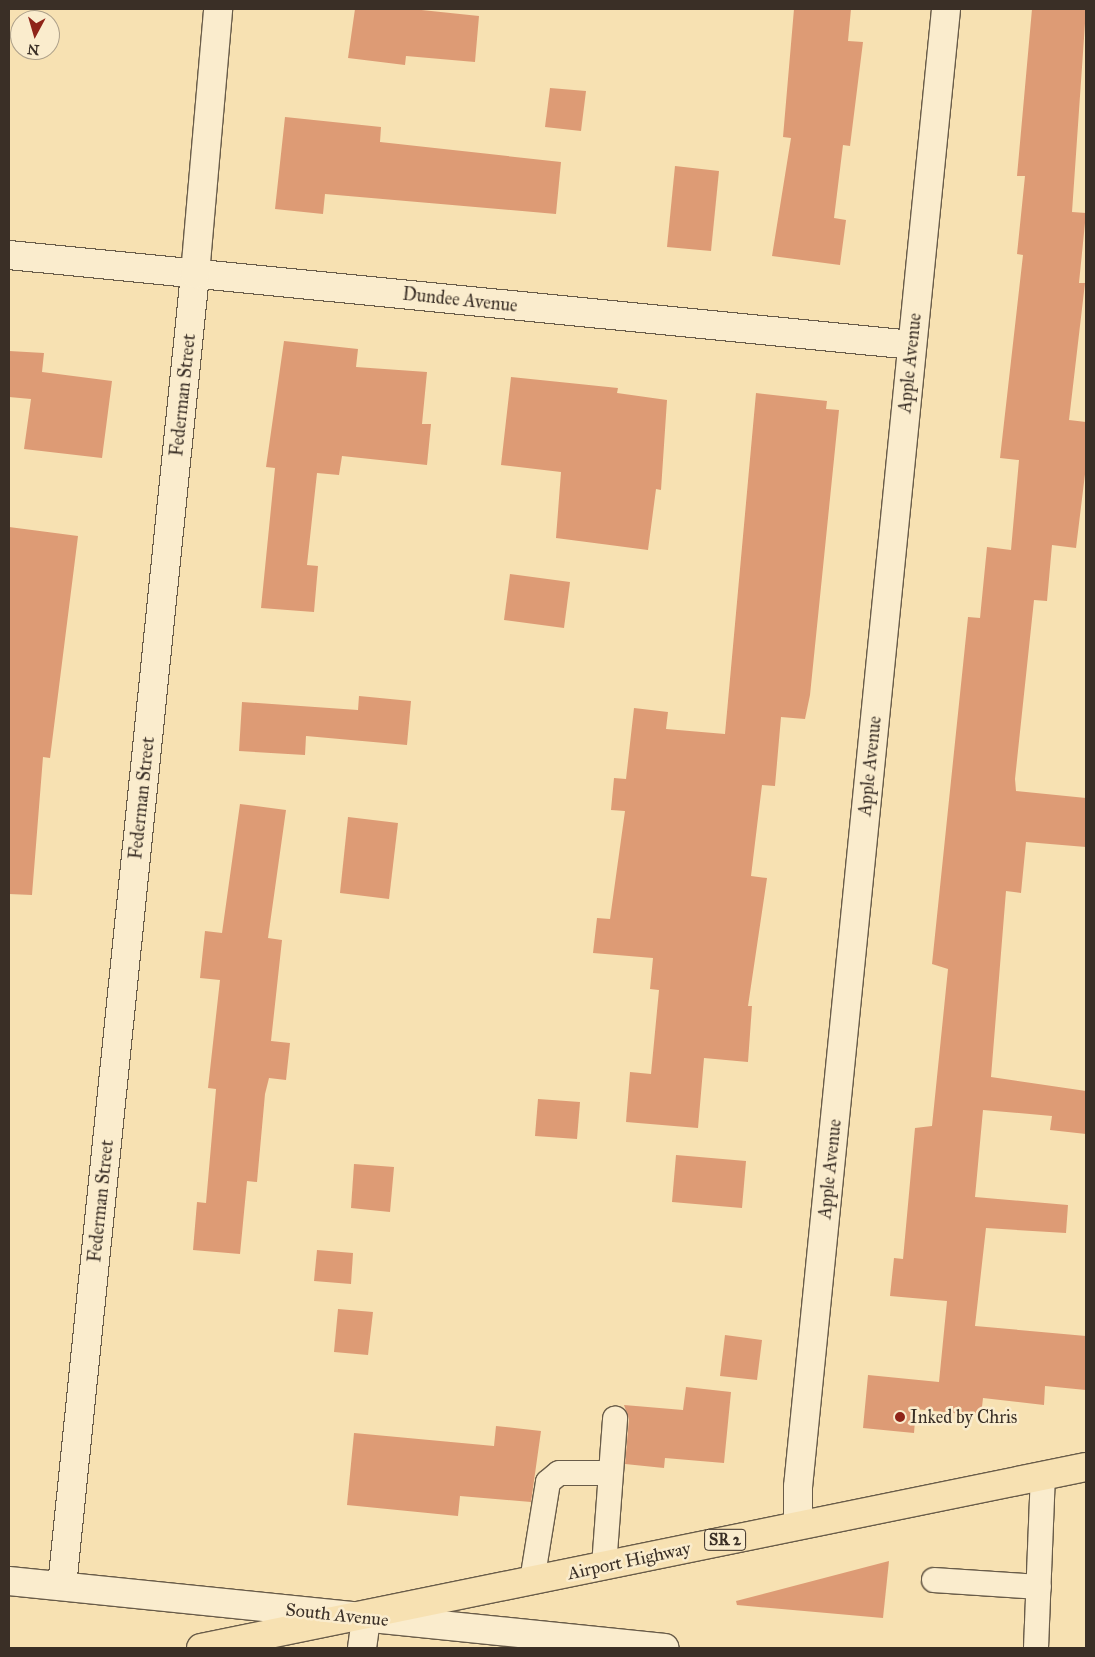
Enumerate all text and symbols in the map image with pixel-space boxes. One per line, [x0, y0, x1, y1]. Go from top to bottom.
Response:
north arrow [10, 10, 60, 60]
text: N [27, 40, 40, 58]
street label: Dundee Avenue [401, 283, 519, 317]
street label: Apple Avenue [894, 312, 926, 414]
street label: Federman Street [166, 333, 200, 457]
street label: Apple Avenue [854, 715, 886, 817]
street label: Federman Street [125, 736, 159, 860]
street label: Apple Avenue [814, 1118, 846, 1220]
street label: Federman Street [84, 1139, 118, 1263]
place label: Inked by Chris [910, 1406, 1017, 1428]
marker: Inked by Chris [894, 1411, 906, 1423]
road number: SR 2 [704, 1526, 746, 1554]
street label: Airport Highway [565, 1537, 693, 1585]
street label: South Avenue [284, 1599, 390, 1631]

